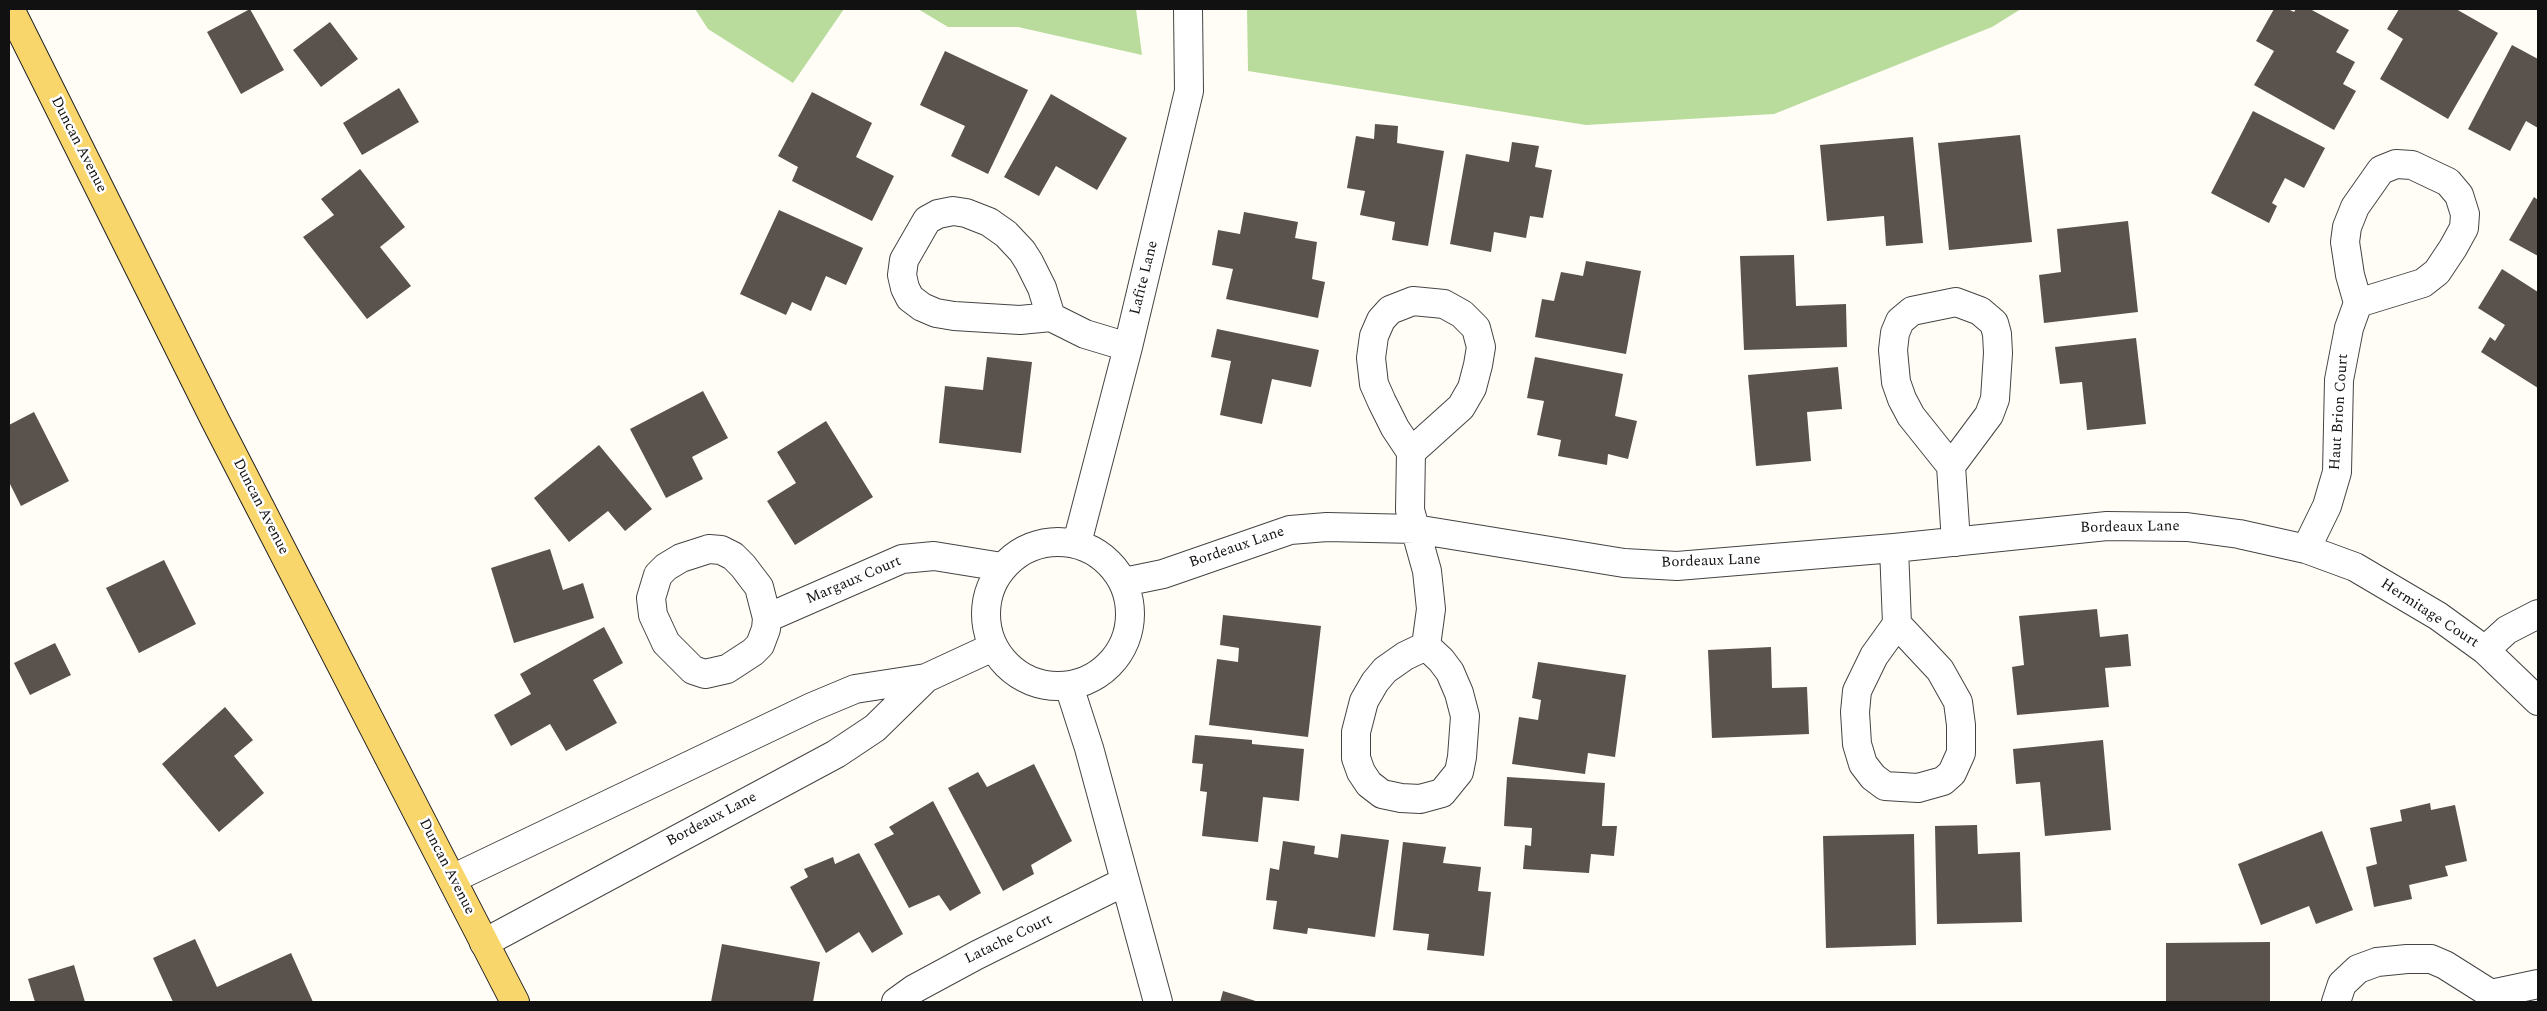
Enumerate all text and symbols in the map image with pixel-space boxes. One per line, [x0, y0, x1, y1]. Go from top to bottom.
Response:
street label: Duncan Avenue [46, 94, 110, 196]
street label: Lafite Lane [1127, 239, 1163, 317]
street label: Haut Brion Court [2327, 353, 2353, 471]
street label: Duncan Avenue [228, 456, 292, 558]
street label: Bordeaux Lane [2080, 518, 2180, 538]
street label: Bordeaux Lane [1187, 523, 1287, 573]
street label: Bordeaux Lane [1661, 551, 1761, 573]
street label: Margaux Court [804, 553, 904, 609]
street label: Hermitage Court [2377, 576, 2481, 652]
street label: Bordeaux Lane [664, 789, 760, 851]
street label: Duncan Avenue [414, 816, 478, 918]
street label: Latache Court [962, 911, 1056, 969]

